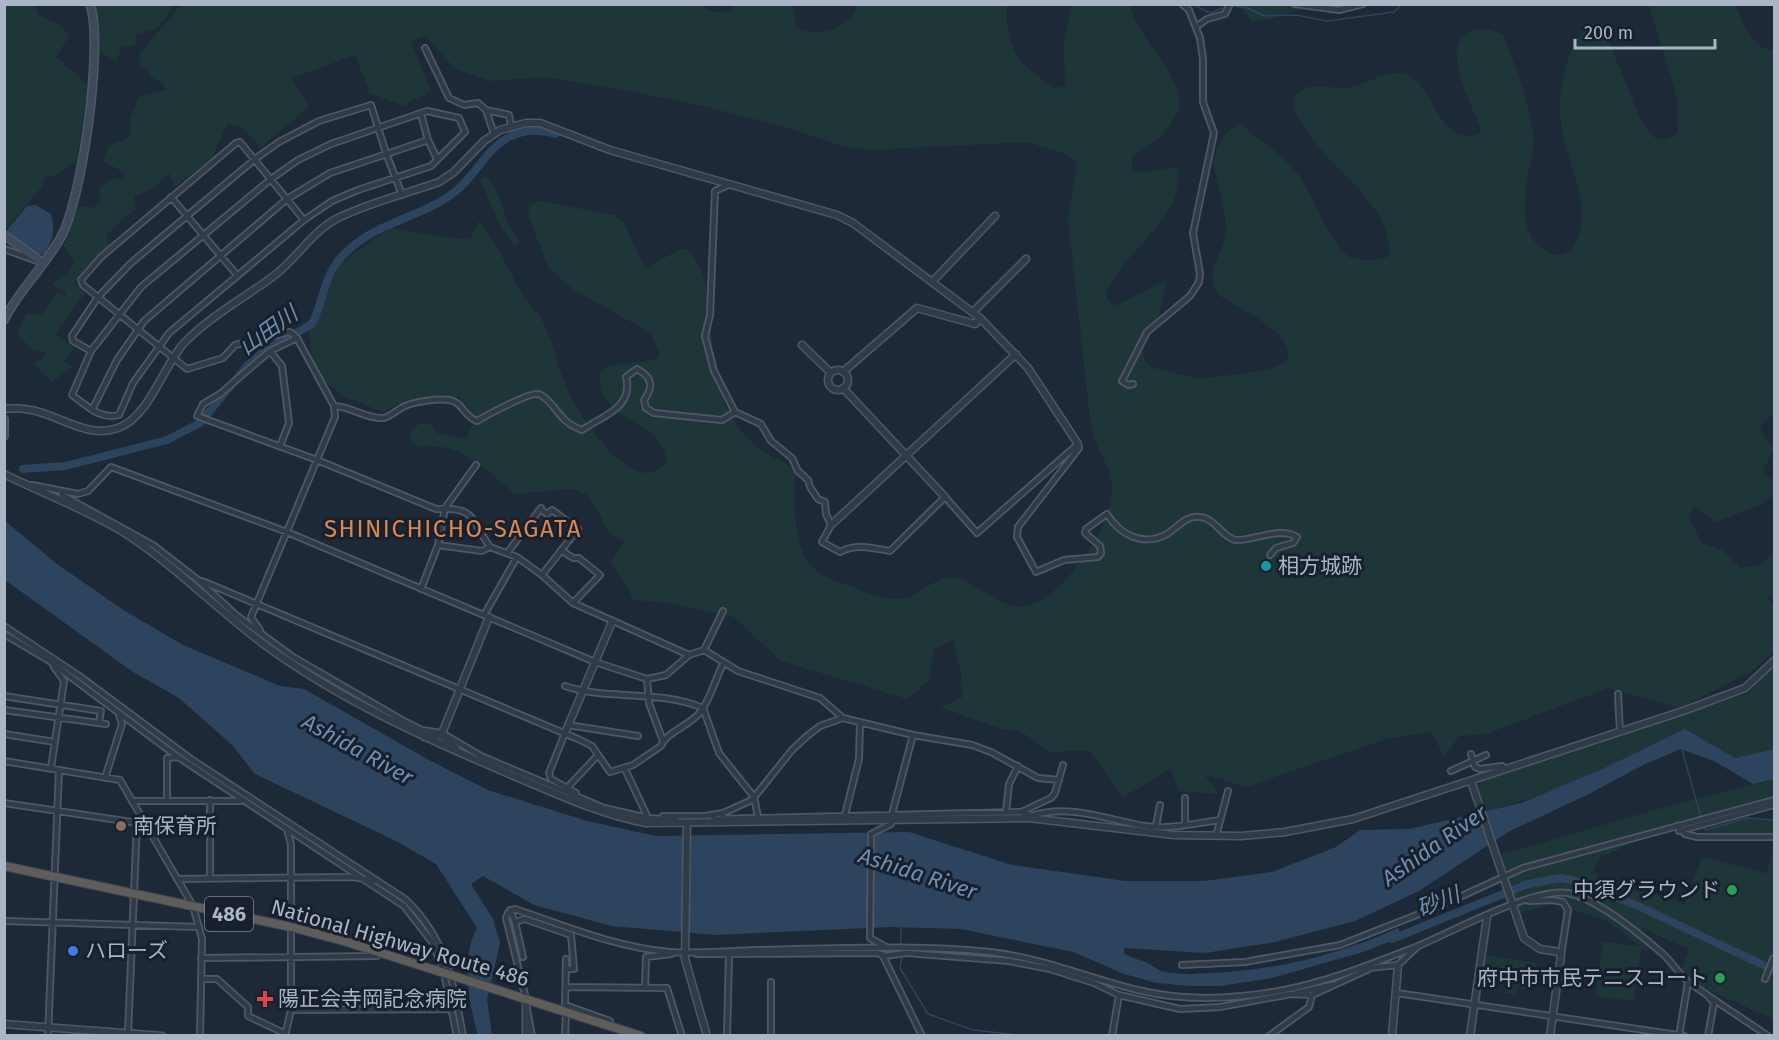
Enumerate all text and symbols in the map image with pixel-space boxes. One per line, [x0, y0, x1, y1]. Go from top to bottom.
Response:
scale bar [1575, 12, 1714, 50]
text: 200 m [1584, 22, 1633, 44]
water label: 山田川 [234, 299, 305, 361]
district label: SHINICHICHO-SAGATA [324, 515, 582, 543]
place label: 相方城跡 [1278, 553, 1362, 579]
marker: 相方城跡 [1259, 559, 1273, 573]
water label: Ashida River [297, 707, 418, 791]
water label: Ashida River [1376, 799, 1493, 892]
place label: 南保育所 [133, 813, 217, 839]
marker: 南保育所 [114, 819, 128, 833]
water label: Ashida River [855, 841, 981, 905]
place label: 中須グラウンド [1573, 877, 1720, 903]
water label: 砂川 [1413, 880, 1465, 922]
marker: 中須グラウンド [1725, 883, 1739, 897]
street label: National Highway Route 486 [268, 894, 532, 992]
road number: 486 [205, 897, 253, 931]
place label: ハローズ [85, 938, 168, 964]
marker: ハローズ [66, 944, 80, 958]
place label: 府中市市民テニスコート [1477, 965, 1708, 991]
marker: 府中市市民テニスコート [1713, 971, 1727, 985]
place label: 陽正会寺岡記念病院 [278, 986, 467, 1012]
marker: 陽正会寺岡記念病院 [256, 990, 274, 1008]

